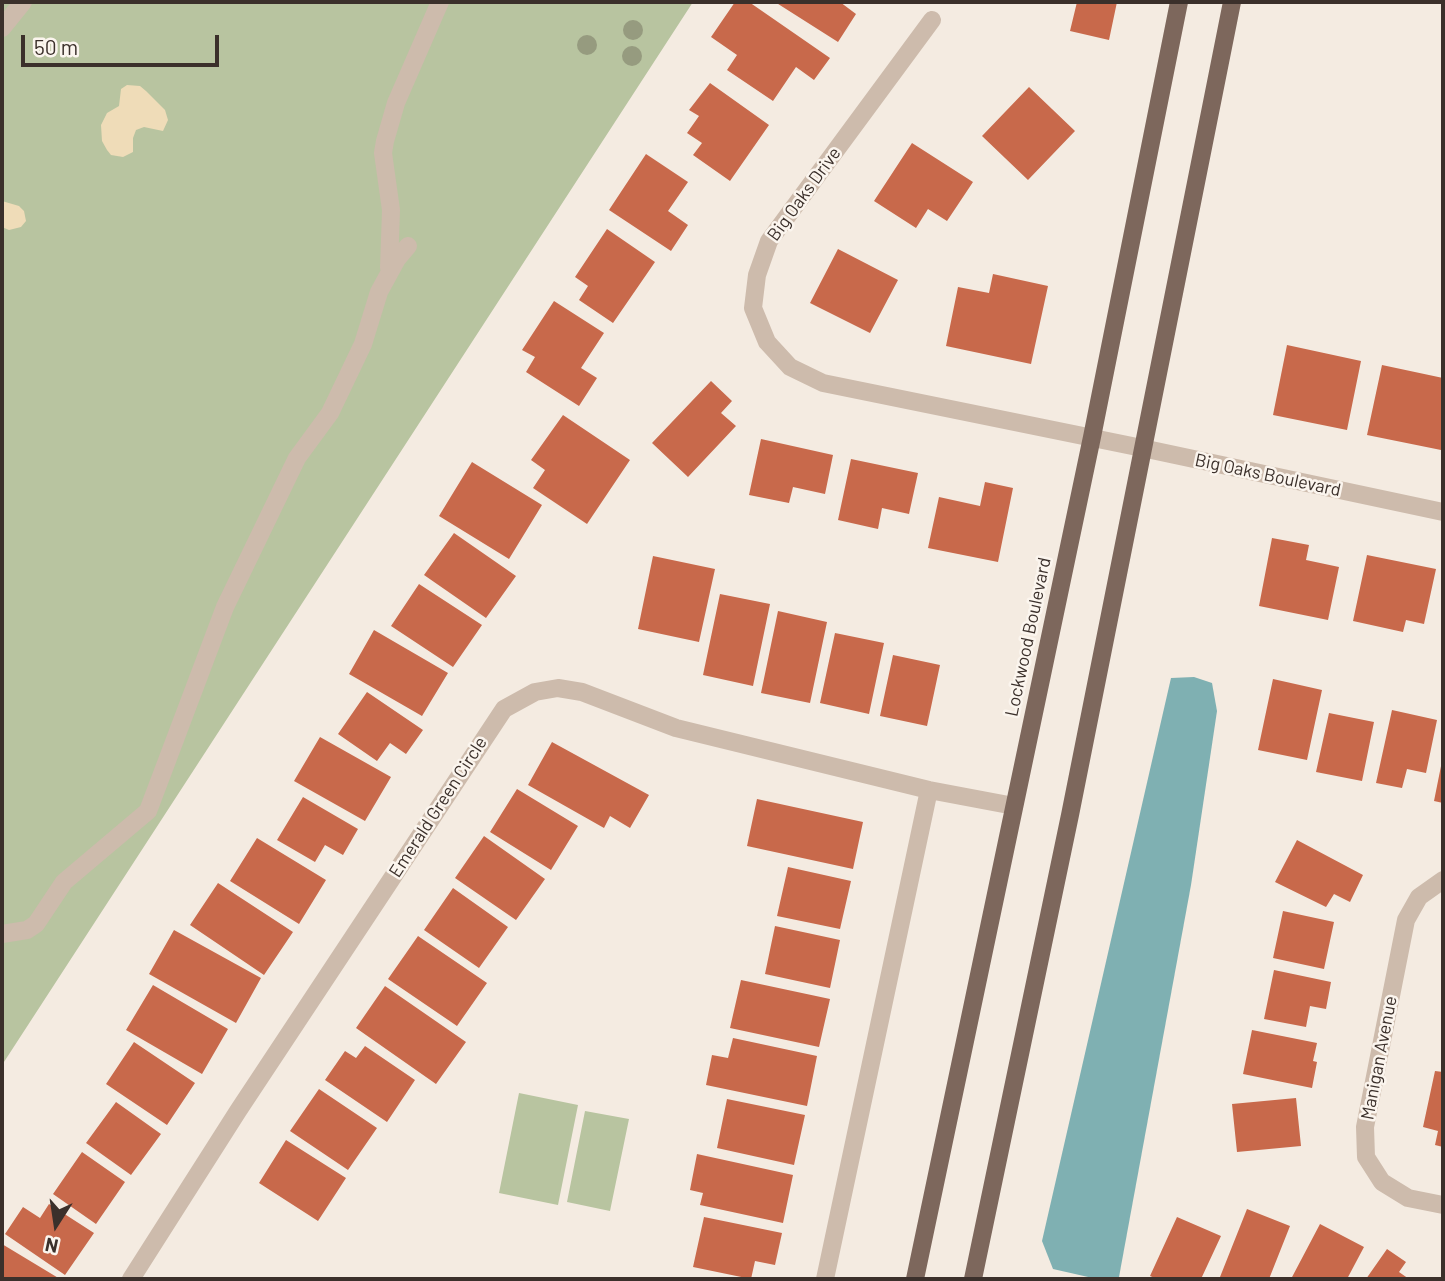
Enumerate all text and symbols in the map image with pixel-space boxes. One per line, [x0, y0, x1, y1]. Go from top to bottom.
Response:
scale bar [24, 21, 222, 65]
text: 50 m [34, 34, 78, 59]
street label: Big Oaks Drive [763, 143, 845, 245]
street label: Big Oaks Boulevard [1193, 449, 1343, 501]
street label: Lockwood Boulevard [1001, 555, 1055, 719]
street label: Emerald Green Circle [384, 733, 492, 881]
street label: Manigan Avenue [1356, 994, 1402, 1122]
north arrow [21, 1190, 91, 1260]
text: N [43, 1233, 60, 1259]

